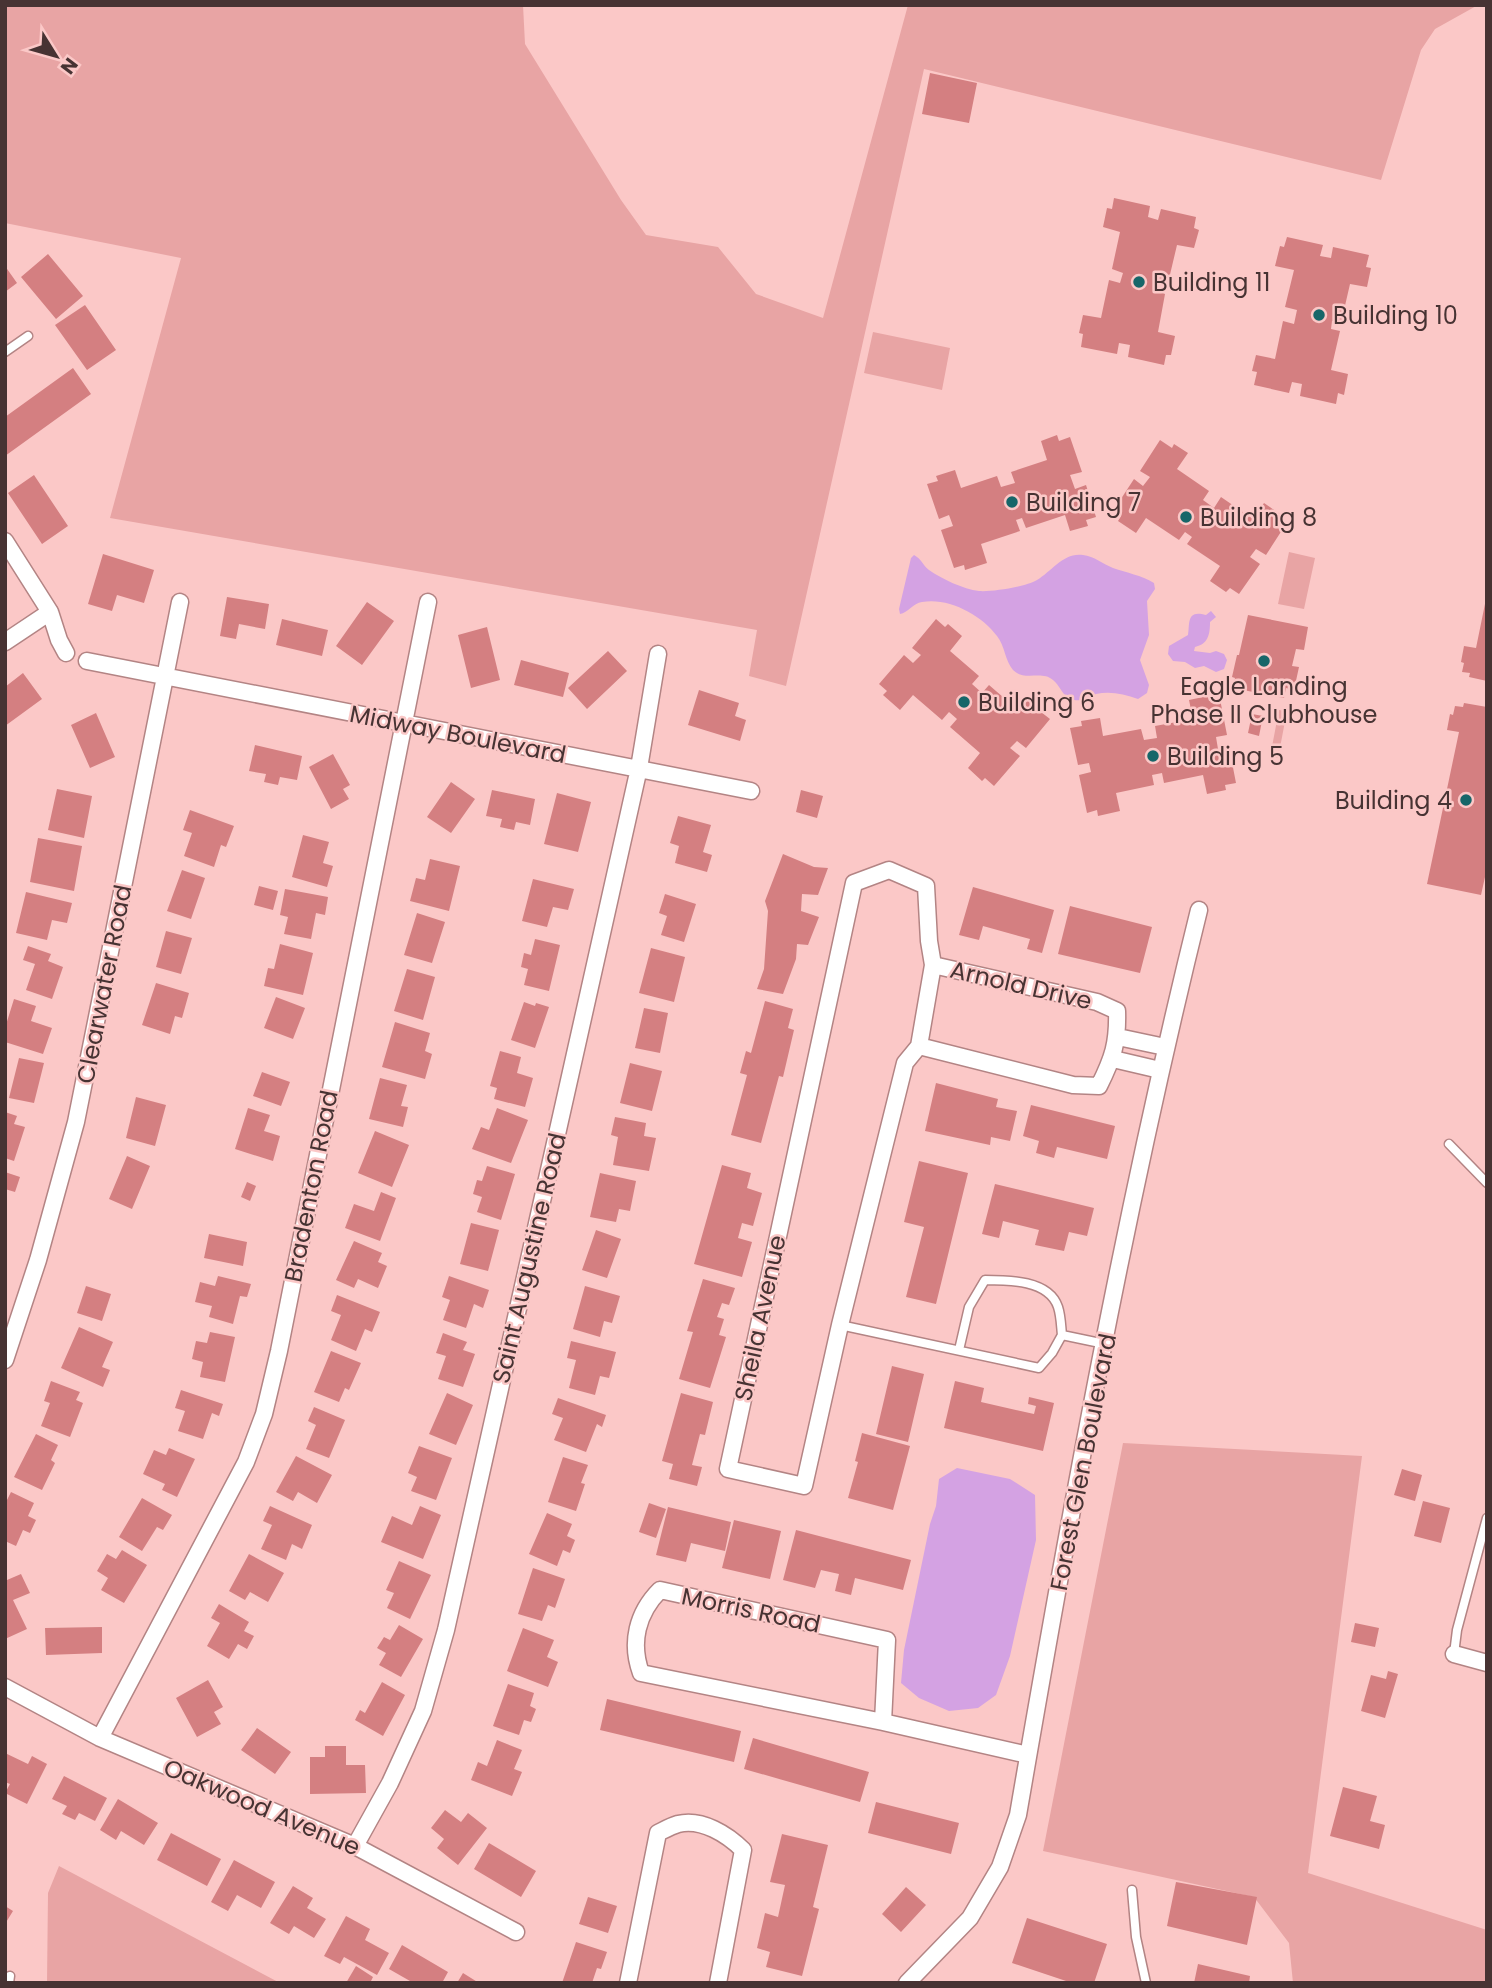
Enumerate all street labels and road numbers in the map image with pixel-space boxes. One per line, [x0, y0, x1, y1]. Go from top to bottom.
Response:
street label: Midway Boulevard [347, 697, 569, 771]
street label: Clearwater Road [69, 882, 139, 1086]
street label: Arnold Drive [947, 953, 1095, 1017]
street label: Bradenton Road [276, 1087, 346, 1285]
street label: Saint Augustine Road [484, 1130, 574, 1386]
street label: Sheila Avenue [726, 1232, 794, 1404]
street label: Forest Glen Boulevard [1042, 1331, 1124, 1593]
street label: Morris Road [679, 1579, 823, 1641]
street label: Oakwood Avenue [159, 1751, 365, 1863]

